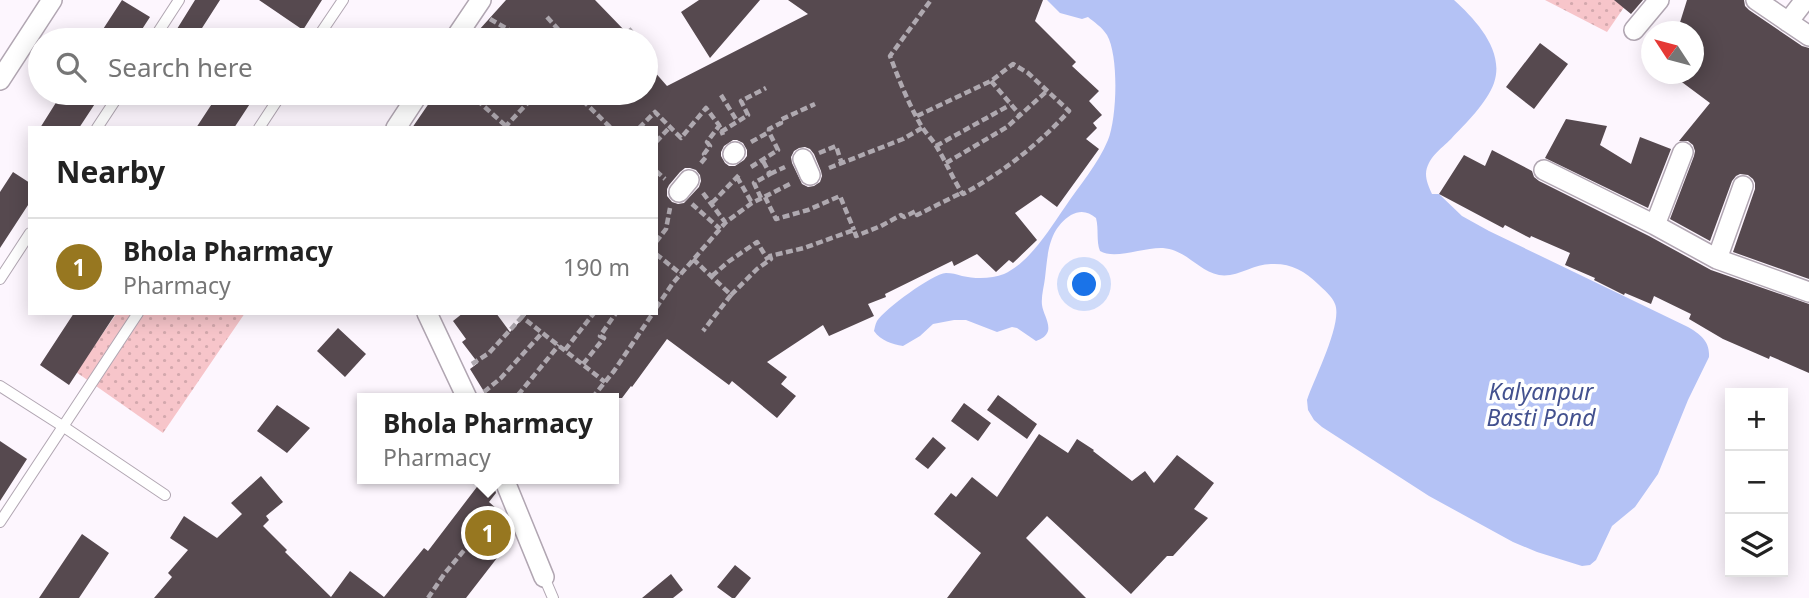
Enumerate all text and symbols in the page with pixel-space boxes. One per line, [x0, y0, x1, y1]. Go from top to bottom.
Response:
north arrow [1641, 21, 1704, 84]
search box [28, 28, 658, 105]
icon: search [52, 48, 90, 86]
text: Search here [108, 49, 253, 85]
text: Nearby [56, 151, 165, 192]
text: Bhola Pharmacy [123, 233, 333, 269]
text: 1 [72, 251, 86, 283]
text: 190 m [563, 251, 630, 283]
your location [1067, 267, 1101, 301]
text: Pharmacy [123, 269, 231, 301]
water label: Kalyanpur Basti Pond [1487, 375, 1596, 433]
map controls [1725, 388, 1788, 577]
button: + [1725, 388, 1788, 451]
popup [357, 393, 619, 484]
text: Bhola Pharmacy [383, 405, 593, 441]
text: Pharmacy [383, 441, 491, 473]
button: − [1725, 451, 1788, 514]
pin: 1 [465, 507, 511, 559]
button: layers [1725, 514, 1788, 577]

